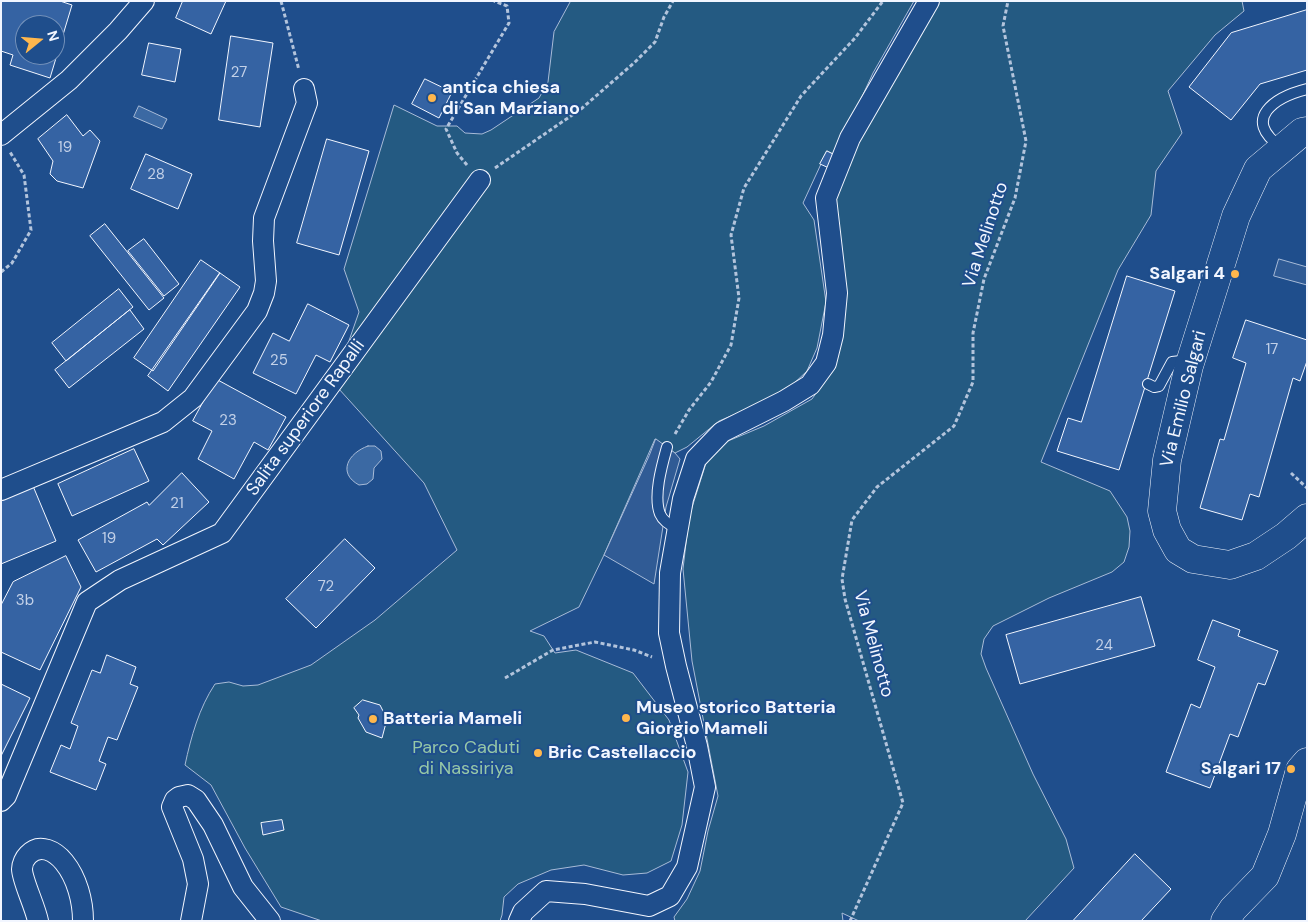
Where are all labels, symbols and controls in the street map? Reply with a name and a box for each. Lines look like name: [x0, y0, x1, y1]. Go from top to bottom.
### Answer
north arrow: [15, 15, 65, 65]
text: N: [43, 28, 63, 43]
house number: 27: [231, 64, 247, 82]
place label: antica chiesa di San Marziano: [442, 77, 580, 120]
marker: antica chiesa di San Marziano: [426, 92, 438, 104]
house number: 19: [58, 139, 72, 157]
house number: 28: [147, 166, 165, 184]
street label: Via Melinotto: [959, 179, 1013, 291]
place label: Salgari 4: [1149, 263, 1225, 285]
marker: Salgari 4: [1229, 268, 1241, 280]
street label: Via Emilio Salgari: [1157, 328, 1211, 470]
street label: Salita superiore Rapalli: [242, 336, 370, 500]
house number: 17: [1266, 341, 1278, 359]
house number: 25: [270, 352, 288, 370]
house number: 23: [219, 412, 237, 430]
house number: 21: [170, 495, 184, 513]
house number: 19: [102, 530, 116, 548]
house number: 72: [318, 578, 334, 596]
street label: Via Melinotto: [848, 588, 898, 700]
house number: 3b: [16, 592, 34, 610]
house number: 24: [1095, 637, 1113, 655]
place label: Museo storico Batteria Giorgio Mameli: [636, 697, 836, 740]
place label: Batteria Mameli: [383, 708, 522, 730]
marker: Museo storico Batteria Giorgio Mameli: [620, 712, 632, 724]
marker: Batteria Mameli: [367, 713, 379, 725]
park label: Parco Caduti di Nassiriya: [412, 737, 520, 780]
place label: Bric Castellaccio: [548, 742, 696, 764]
marker: Bric Castellaccio: [532, 747, 544, 759]
place label: Salgari 17: [1201, 758, 1281, 780]
marker: Salgari 17: [1285, 763, 1297, 775]

